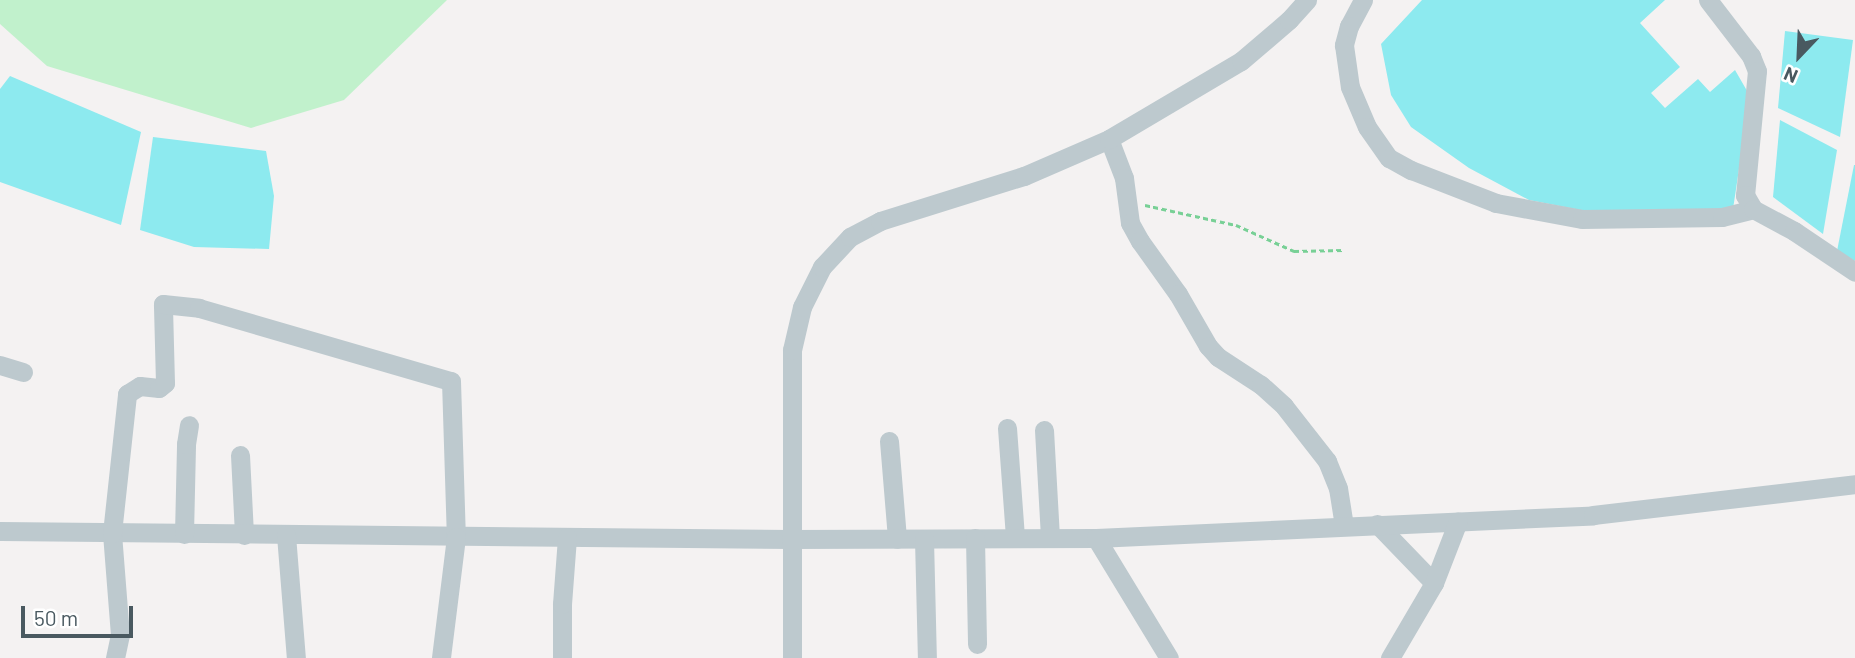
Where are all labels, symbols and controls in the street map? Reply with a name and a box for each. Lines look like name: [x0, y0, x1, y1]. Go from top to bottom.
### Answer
north arrow: [1764, 21, 1834, 91]
text: N: [1780, 63, 1801, 89]
scale bar: [24, 592, 136, 636]
text: 50 m: [34, 605, 78, 630]

